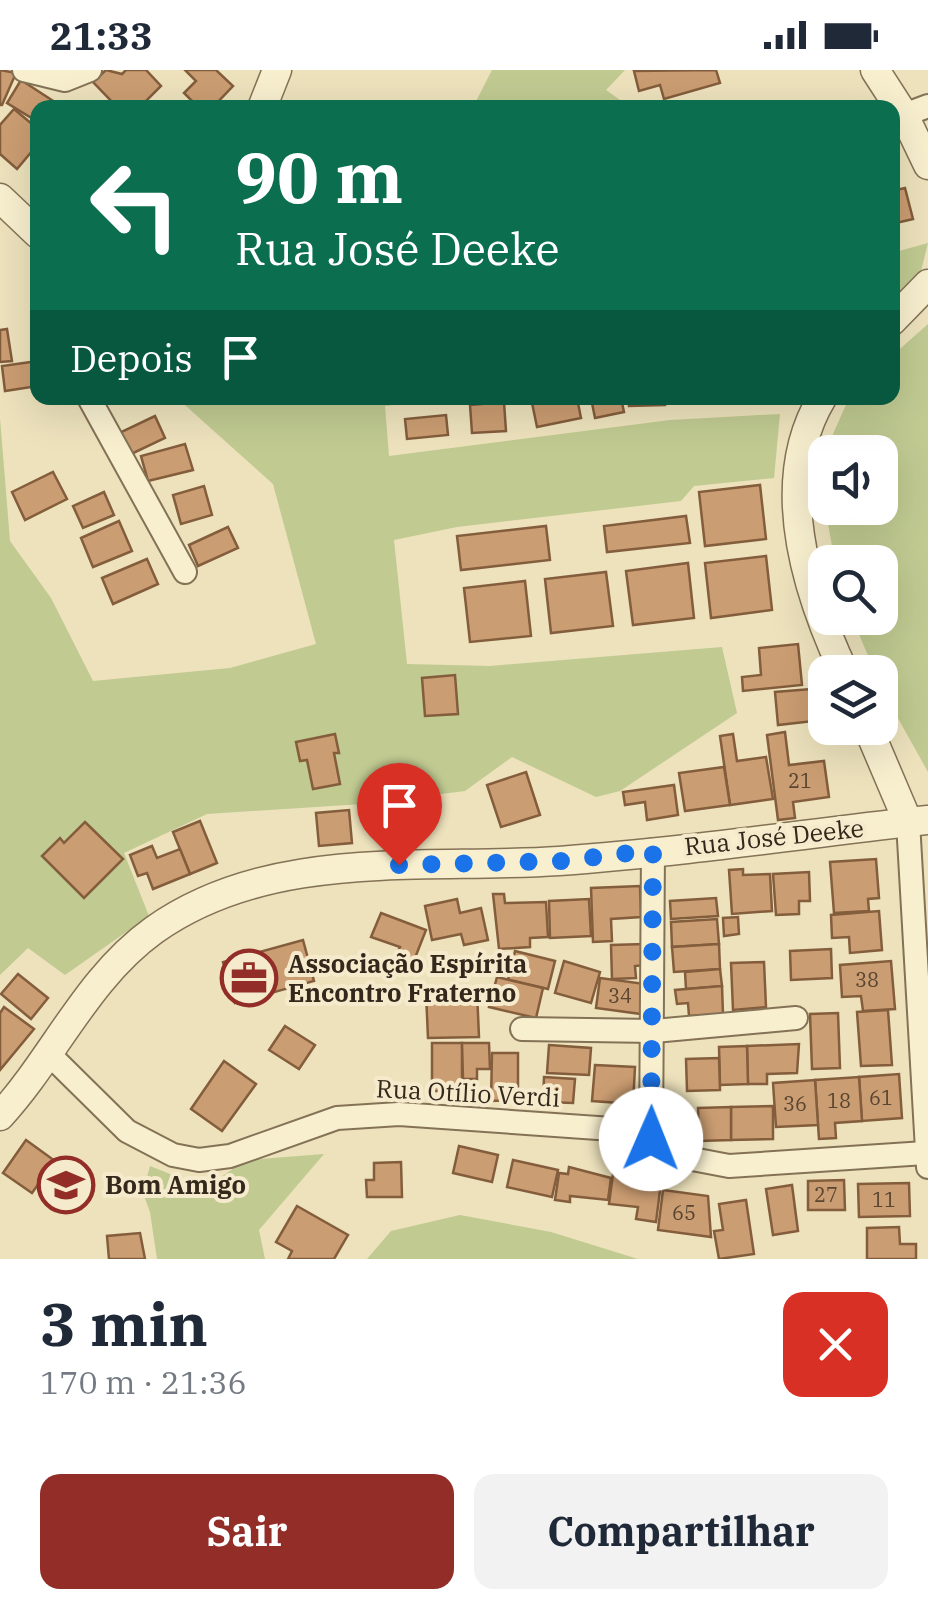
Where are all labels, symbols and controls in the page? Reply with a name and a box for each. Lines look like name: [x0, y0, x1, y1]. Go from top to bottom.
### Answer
text: 21:33: [50, 11, 153, 60]
text: 90 m: [235, 131, 403, 222]
icon: left: [70, 140, 200, 270]
text: Rua José Deeke: [235, 219, 560, 277]
icon: arrive: [213, 330, 268, 385]
text: Depois: [70, 333, 193, 382]
map controls: [808, 435, 898, 745]
button: sound: [808, 435, 898, 525]
button: search: [808, 545, 898, 635]
button: layers: [808, 655, 898, 745]
pin: [357, 763, 442, 866]
house number: 21: [788, 767, 812, 794]
icon: arrive: [372, 778, 427, 833]
street label: Rua José Deeke: [683, 811, 865, 862]
place label: Associação Espírita Encontro Fraterno: [288, 947, 527, 1009]
office icon: Associação Espírita Encontro Fraterno: [219, 948, 279, 1008]
house number: 38: [855, 966, 879, 993]
house number: 34: [608, 982, 632, 1009]
street label: Rua Otílio Verdi: [375, 1071, 561, 1114]
house number: 61: [869, 1084, 893, 1111]
position arrow: [599, 1087, 703, 1191]
house number: 18: [827, 1087, 851, 1114]
house number: 36: [783, 1090, 807, 1117]
school or university icon: Bom Amigo: [36, 1155, 96, 1215]
place label: Bom Amigo: [105, 1168, 246, 1201]
house number: 27: [814, 1181, 838, 1208]
house number: 11: [872, 1186, 896, 1213]
house number: 65: [672, 1199, 696, 1226]
text: 3 min: [40, 1284, 208, 1363]
button: close: [783, 1292, 888, 1397]
text: 170 m · 21:36: [40, 1361, 247, 1403]
button: Sair: [40, 1474, 454, 1589]
button: Compartilhar: [474, 1474, 888, 1589]

